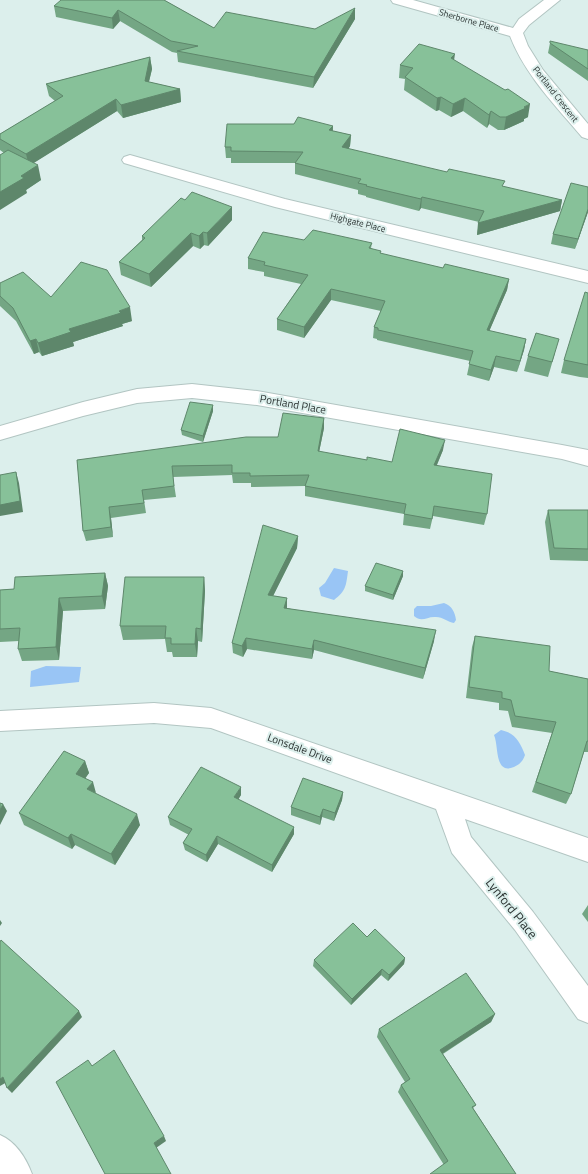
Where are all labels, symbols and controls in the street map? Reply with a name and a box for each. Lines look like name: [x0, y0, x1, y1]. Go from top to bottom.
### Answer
street label: Sherborne Place: [438, 5, 501, 35]
street label: Portland Crescent: [530, 63, 582, 125]
street label: Highgate Place: [329, 209, 388, 235]
street label: Portland Place: [259, 390, 328, 418]
street label: Lonsdale Drive: [265, 729, 335, 767]
street label: Lynford Place: [481, 873, 543, 943]

